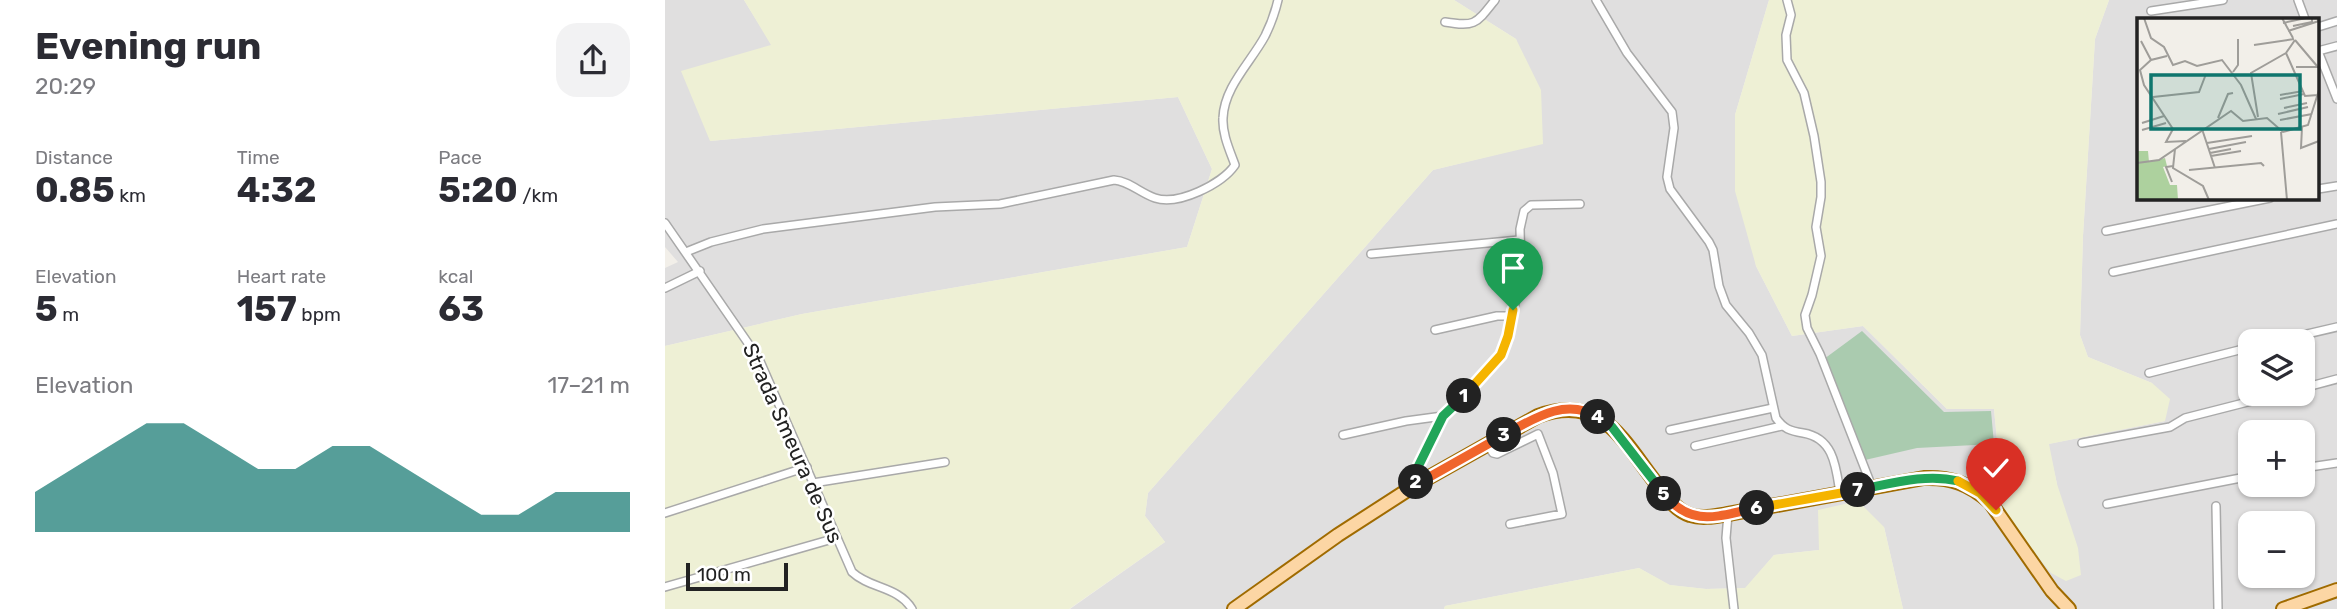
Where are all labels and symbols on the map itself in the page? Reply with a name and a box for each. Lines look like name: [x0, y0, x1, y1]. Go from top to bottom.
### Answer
inset map: [2137, 18, 2319, 200]
pin: [1483, 238, 1543, 310]
street label: Strada Smeura de Sus: [738, 339, 848, 547]
pin: 1: [1447, 378, 1481, 414]
pin: 4: [1581, 400, 1615, 434]
pin: 3: [1487, 418, 1521, 452]
pin: [1966, 438, 2026, 510]
pin: 2: [1399, 464, 1433, 500]
pin: 7: [1841, 472, 1875, 508]
pin: 5: [1647, 476, 1681, 512]
pin: 6: [1739, 490, 1775, 526]
scale bar: [686, 560, 787, 592]

